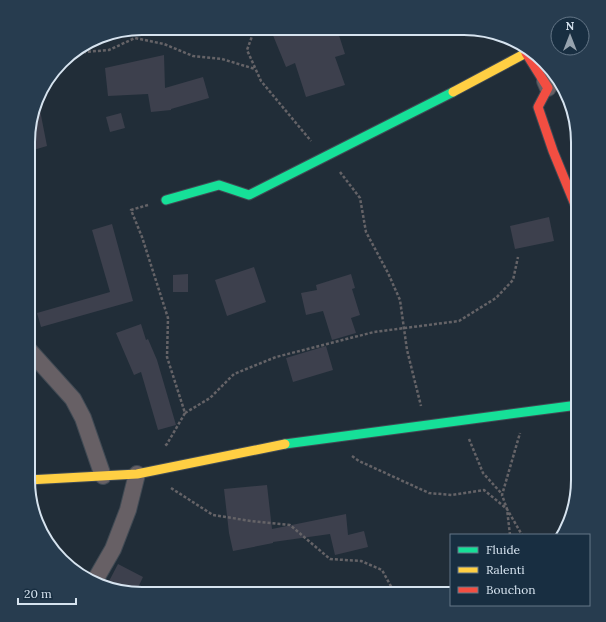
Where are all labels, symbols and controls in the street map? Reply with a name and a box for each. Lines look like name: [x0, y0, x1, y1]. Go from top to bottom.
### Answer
north arrow: [550, 16, 590, 56]
text: N: [566, 19, 575, 33]
legend: [450, 534, 590, 606]
text: Fluide: [486, 542, 521, 557]
text: Ralenti: [486, 562, 525, 577]
scale bar: [18, 580, 76, 606]
text: Bouchon: [486, 582, 536, 597]
text: 20 m: [24, 586, 52, 601]

